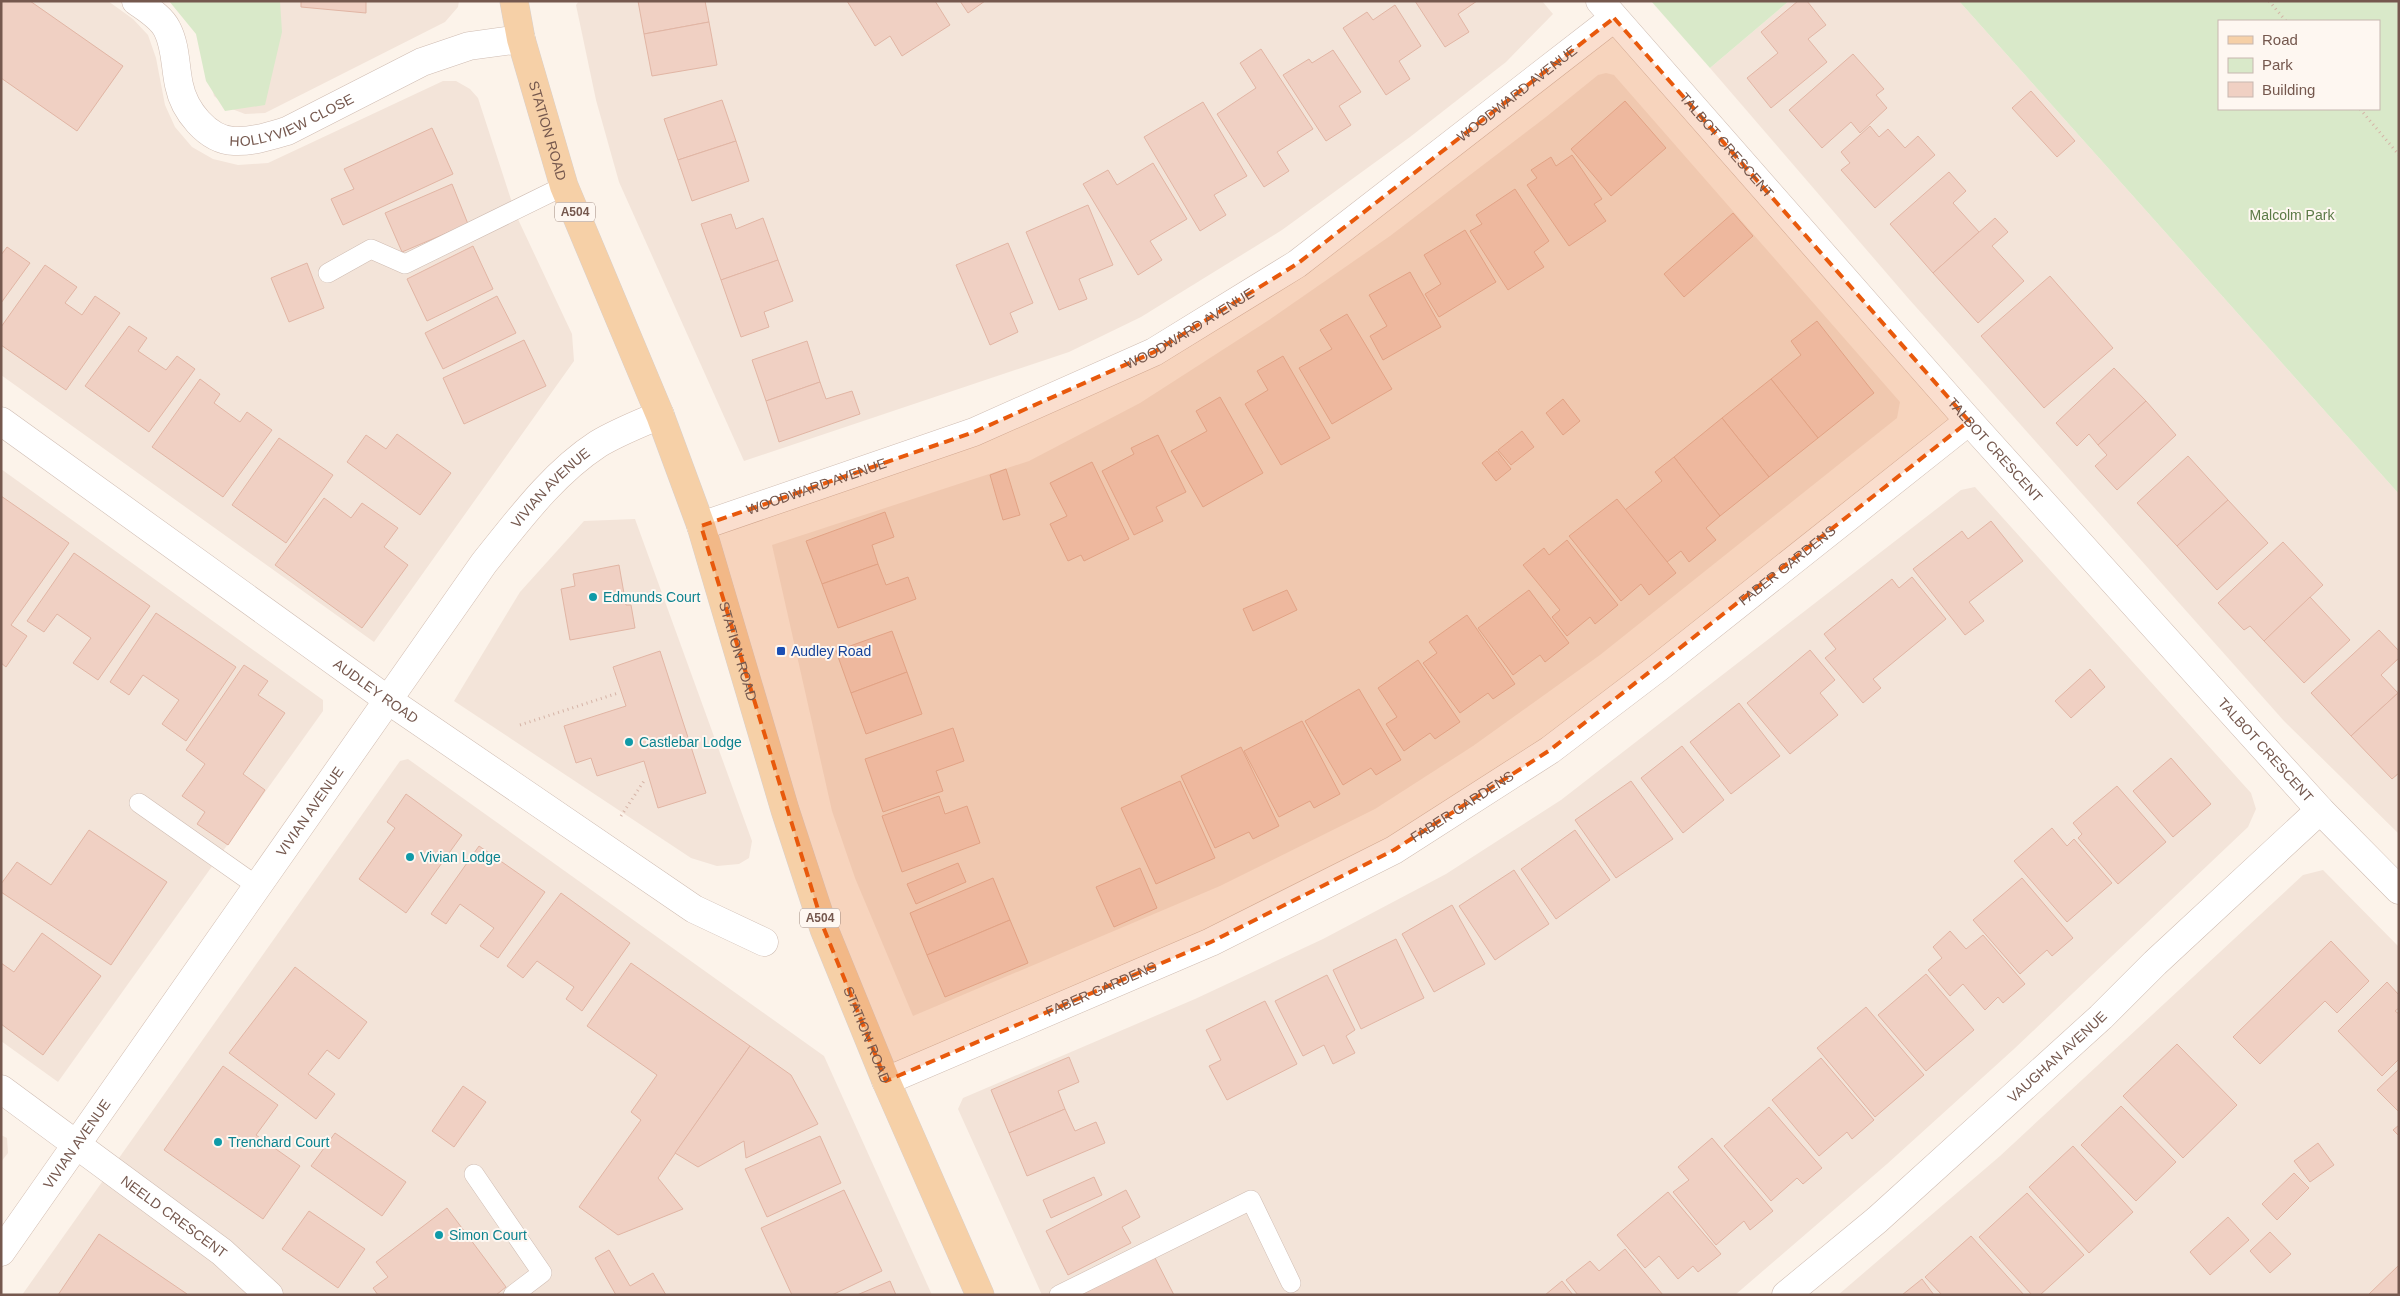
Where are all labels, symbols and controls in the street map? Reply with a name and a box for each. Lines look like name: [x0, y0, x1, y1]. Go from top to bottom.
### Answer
legend: [2218, 20, 2380, 110]
text: Road: [2262, 31, 2298, 48]
street label: WOODWARD AVENUE: [1454, 42, 1580, 145]
text: Park: [2262, 56, 2293, 73]
street label: STATION ROAD: [526, 79, 570, 182]
text: Building: [2262, 81, 2315, 98]
street label: HOLLYVIEW CLOSE: [229, 90, 356, 149]
street label: TALBOT CRESCENT: [1676, 90, 1777, 201]
road number: A504: [555, 202, 595, 222]
park label: Malcolm Park: [2250, 207, 2335, 223]
street label: WOODWARD AVENUE: [1122, 284, 1257, 372]
street label: TALBOT CRESCENT: [1944, 395, 2046, 505]
street label: VIVIAN AVENUE: [508, 444, 593, 531]
street label: WOODWARD AVENUE: [744, 455, 889, 518]
street label: FABER GARDENS: [1735, 522, 1839, 609]
place label: Edmunds Court: [603, 589, 700, 605]
marker: Edmunds Court: [587, 591, 599, 603]
street label: STATION ROAD: [716, 600, 760, 703]
place label: Audley Road: [791, 643, 871, 659]
marker: Audley Road: [775, 645, 787, 657]
street label: AUDLEY ROAD: [330, 655, 421, 726]
street label: TALBOT CRESCENT: [2215, 695, 2317, 805]
place label: Castlebar Lodge: [639, 734, 742, 750]
marker: Castlebar Lodge: [623, 736, 635, 748]
street label: VIVIAN AVENUE: [273, 764, 347, 859]
street label: FABER GARDENS: [1407, 768, 1516, 845]
place label: Vivian Lodge: [420, 849, 501, 865]
marker: Vivian Lodge: [404, 851, 416, 863]
road number: A504: [800, 908, 840, 928]
street label: FABER GARDENS: [1043, 958, 1159, 1020]
street label: STATION ROAD: [840, 984, 894, 1085]
street label: VAUGHAN AVENUE: [2004, 1008, 2110, 1106]
street label: VIVIAN AVENUE: [40, 1096, 114, 1192]
place label: Trenchard Court: [228, 1134, 330, 1150]
marker: Trenchard Court: [212, 1136, 224, 1148]
street label: NEELD CRESCENT: [118, 1172, 231, 1261]
place label: Simon Court: [449, 1227, 527, 1243]
marker: Simon Court: [433, 1229, 445, 1241]

